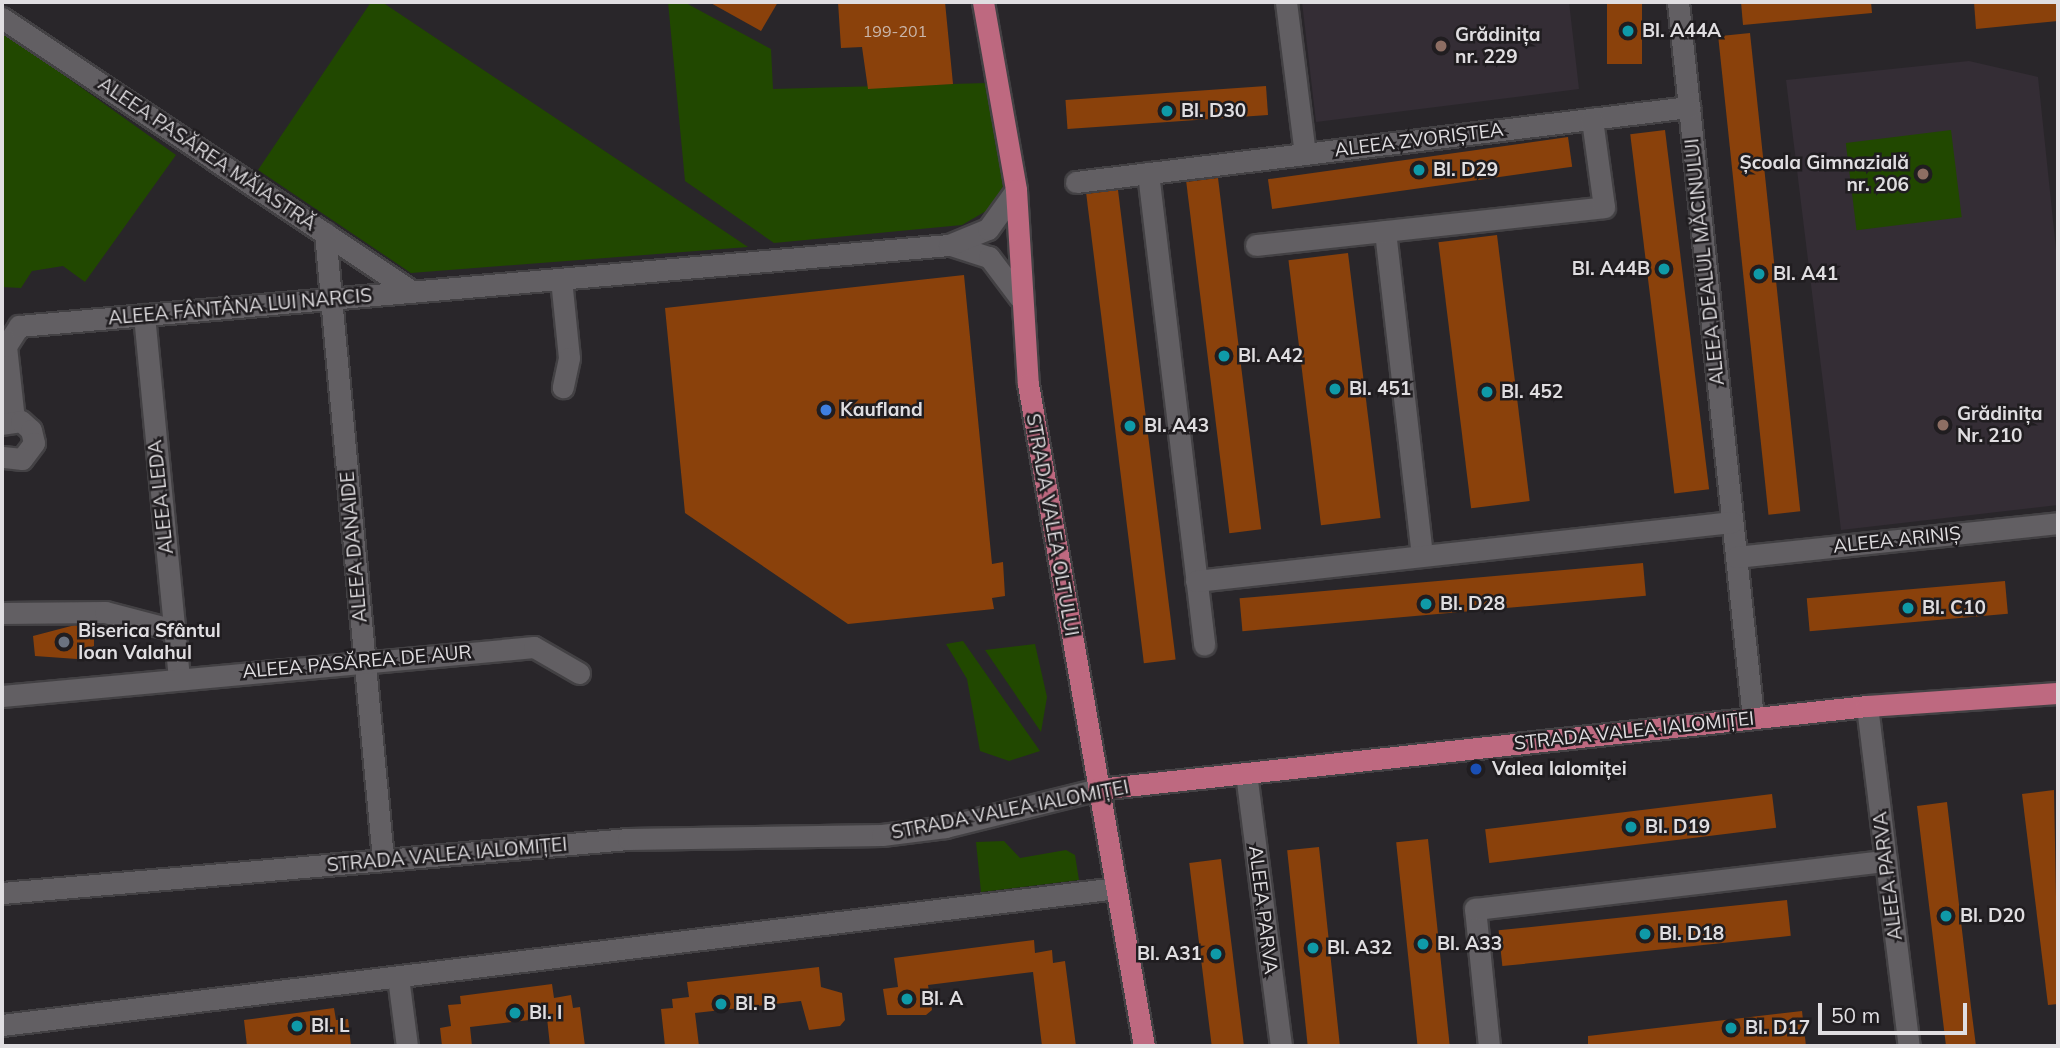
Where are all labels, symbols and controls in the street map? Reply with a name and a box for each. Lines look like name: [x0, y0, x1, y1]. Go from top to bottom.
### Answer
place label: Bl. A44A: [1642, 20, 1721, 42]
house number: 199-201: [863, 21, 927, 41]
marker: Bl. A44A: [1620, 23, 1636, 39]
place label: Grădinița nr. 229: [1455, 24, 1540, 68]
marker: Grădinița nr. 229: [1433, 38, 1449, 54]
street label: ALEEA PASĂREA MĂIASTRĂ: [94, 72, 320, 236]
place label: Bl. D30: [1181, 100, 1246, 122]
marker: Bl. D30: [1159, 103, 1175, 119]
street label: ALEEA ZVORIȘTEA: [1333, 118, 1505, 162]
street label: ALEEA DEALUL MĂCINULUI: [1681, 137, 1729, 387]
place label: Școala Gimnazială nr. 206: [1740, 152, 1909, 196]
place label: Bl. D29: [1433, 159, 1498, 181]
marker: Bl. D29: [1411, 162, 1427, 178]
marker: Școala Gimnazială nr. 206: [1915, 166, 1931, 182]
place label: Bl. A44B: [1572, 258, 1650, 280]
marker: Bl. A44B: [1656, 261, 1672, 277]
place label: Bl. A41: [1773, 263, 1838, 285]
marker: Bl. A41: [1751, 266, 1767, 282]
street label: ALEEA FÂNTÂNA LUI NARCIS: [107, 284, 373, 330]
place label: Bl. A42: [1238, 345, 1303, 367]
marker: Bl. A42: [1216, 348, 1232, 364]
place label: Bl. 451: [1349, 378, 1411, 400]
marker: Bl. 451: [1327, 381, 1343, 397]
place label: Bl. 452: [1501, 381, 1563, 403]
marker: Bl. 452: [1479, 384, 1495, 400]
place label: Kaufland: [840, 399, 923, 421]
marker: Kaufland: [818, 402, 834, 418]
place label: Grădinița Nr. 210: [1957, 403, 2042, 447]
street label: STRADA VALEA OLTULUI: [1021, 412, 1083, 638]
place label: Bl. A43: [1144, 415, 1209, 437]
marker: Grădinița Nr. 210: [1935, 417, 1951, 433]
marker: Bl. A43: [1122, 418, 1138, 434]
street label: ALEEA LEDA: [144, 439, 178, 555]
street label: ALEEA DANAIDE: [336, 470, 372, 624]
street label: ALEEA ARINIȘ: [1832, 522, 1962, 558]
place label: Bl. D28: [1440, 593, 1505, 615]
marker: Bl. D28: [1418, 596, 1434, 612]
place label: Bl. C10: [1922, 597, 1986, 619]
marker: Bl. C10: [1900, 600, 1916, 616]
place label: Biserica Sfântul Ioan Valahul: [78, 620, 221, 664]
marker: Biserica Sfântul Ioan Valahul: [56, 634, 72, 650]
street label: ALEEA PASĂREA DE AUR: [241, 641, 473, 683]
street label: STRADA VALEA IALOMIȚEI: [1513, 707, 1755, 755]
place label: Valea Ialomiței: [1492, 758, 1627, 780]
marker: Valea Ialomiței: [1466, 759, 1486, 779]
street label: STRADA VALEA IALOMIȚEI: [889, 776, 1131, 844]
street label: ALEEA PARVA: [1869, 810, 1907, 942]
place label: Bl. D19: [1645, 816, 1710, 838]
marker: Bl. D19: [1623, 819, 1639, 835]
street label: STRADA VALEA IALOMIȚEI: [326, 833, 568, 877]
street label: ALEEA PARVA: [1244, 844, 1282, 976]
place label: Bl. D20: [1960, 905, 2025, 927]
marker: Bl. D20: [1938, 908, 1954, 924]
place label: Bl. D18: [1659, 923, 1724, 945]
marker: Bl. D18: [1637, 926, 1653, 942]
place label: Bl. A33: [1437, 933, 1502, 955]
marker: Bl. A33: [1415, 936, 1431, 952]
place label: Bl. A32: [1327, 937, 1392, 959]
marker: Bl. A32: [1305, 940, 1321, 956]
place label: Bl. A31: [1137, 943, 1202, 965]
marker: Bl. A31: [1208, 946, 1224, 962]
place label: Bl. A: [921, 988, 963, 1010]
scale bar: [1822, 988, 1971, 1032]
marker: Bl. A: [899, 991, 915, 1007]
place label: Bl. B: [735, 993, 776, 1015]
marker: Bl. B: [713, 996, 729, 1012]
place label: Bl. I: [529, 1002, 562, 1024]
text: 50 m: [1831, 1002, 1880, 1028]
marker: Bl. I: [507, 1005, 523, 1021]
place label: Bl. L: [311, 1015, 350, 1037]
place label: Bl. D17: [1745, 1017, 1810, 1039]
marker: Bl. L: [289, 1018, 305, 1034]
marker: Bl. D17: [1723, 1020, 1739, 1036]

